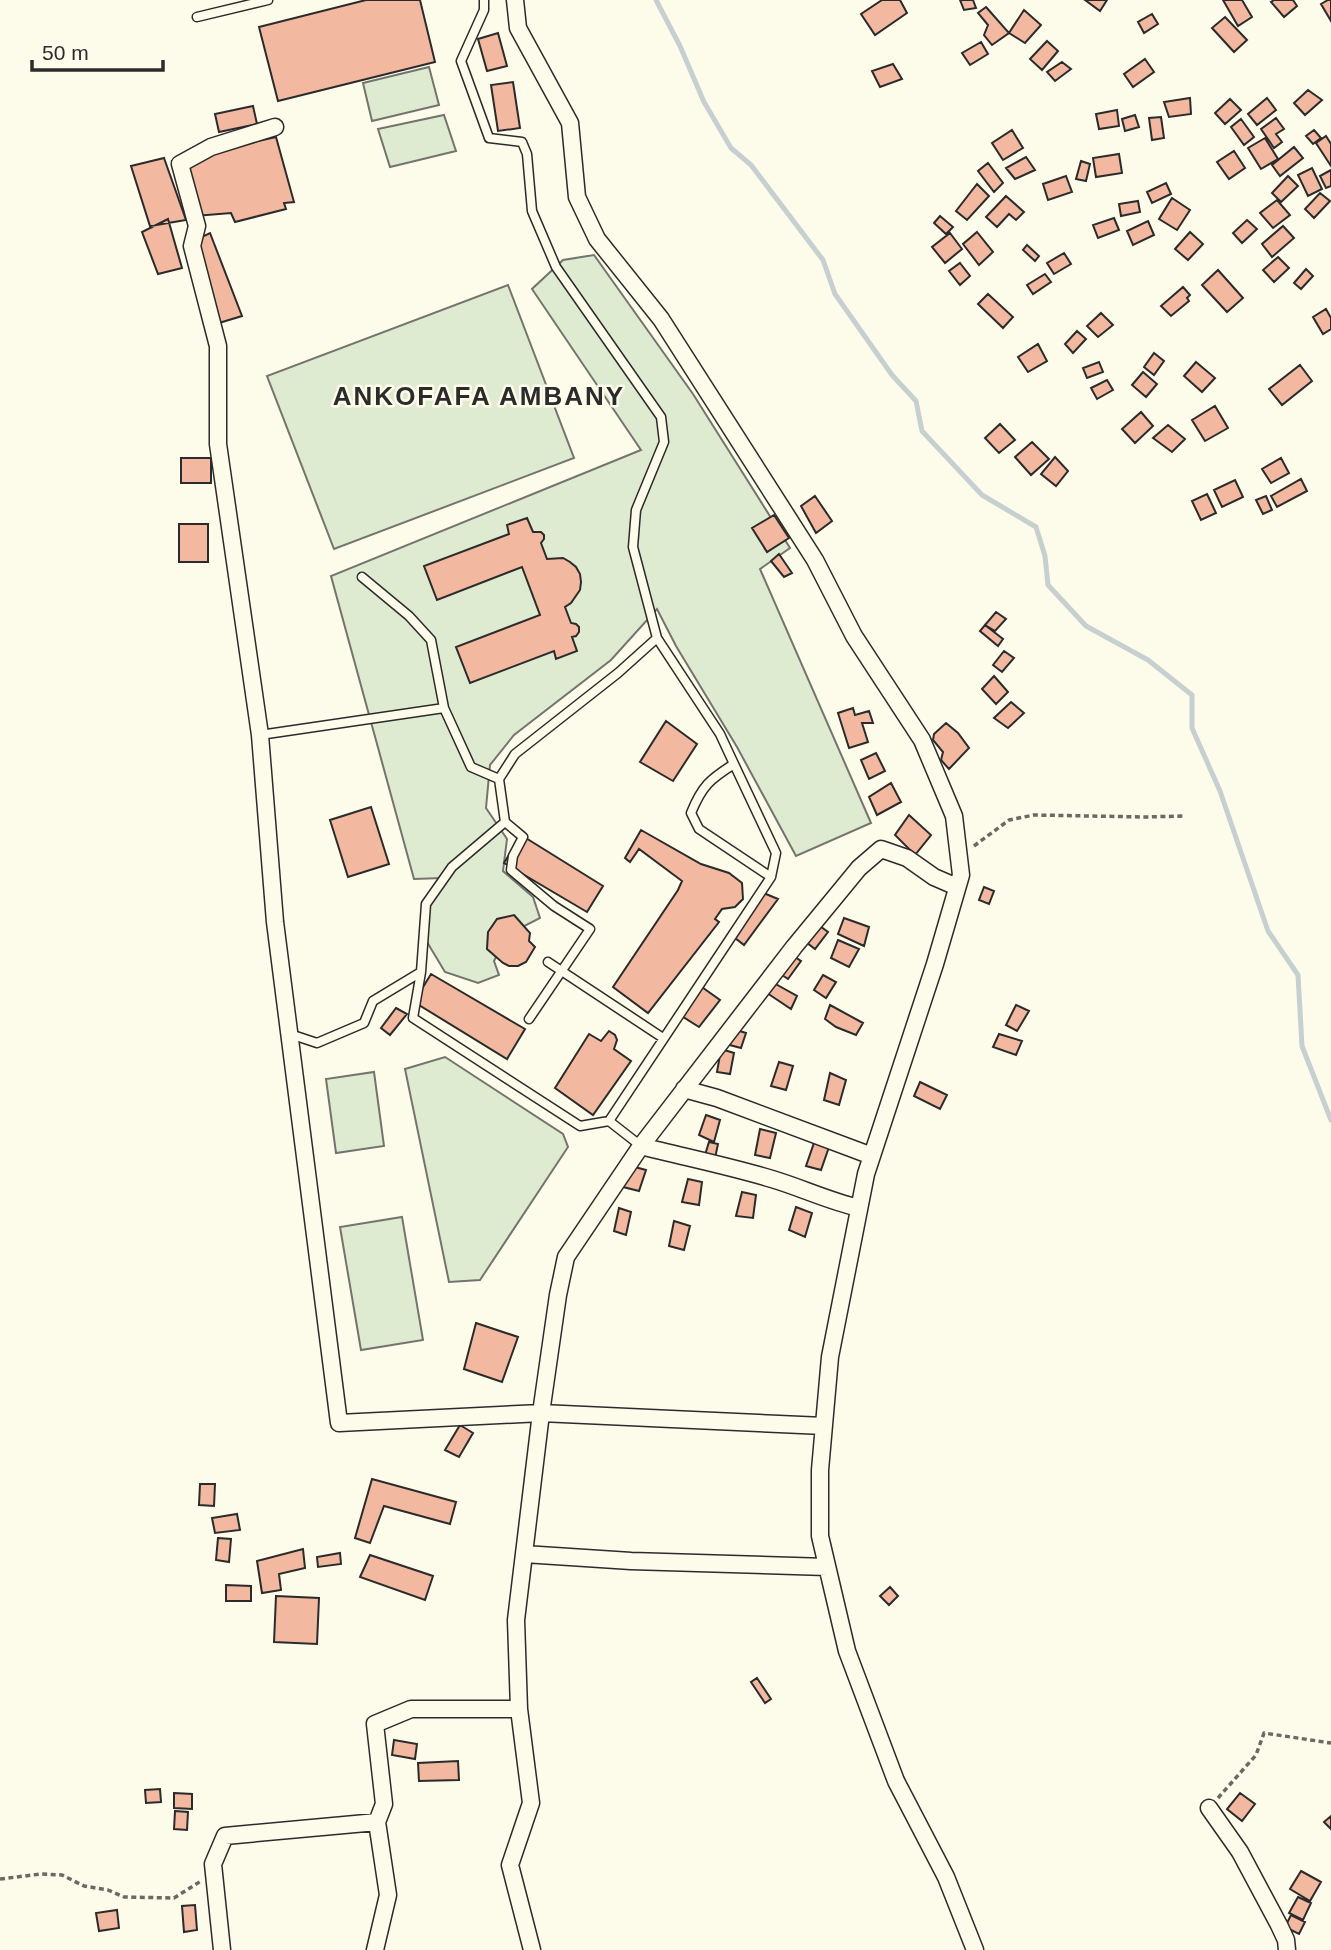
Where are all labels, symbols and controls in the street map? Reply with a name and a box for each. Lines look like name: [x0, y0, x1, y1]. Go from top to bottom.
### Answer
scale bar: [32, 28, 163, 72]
text: 50 m: [42, 41, 89, 64]
district label: ANKOFAFA AMBANY: [333, 381, 625, 411]

